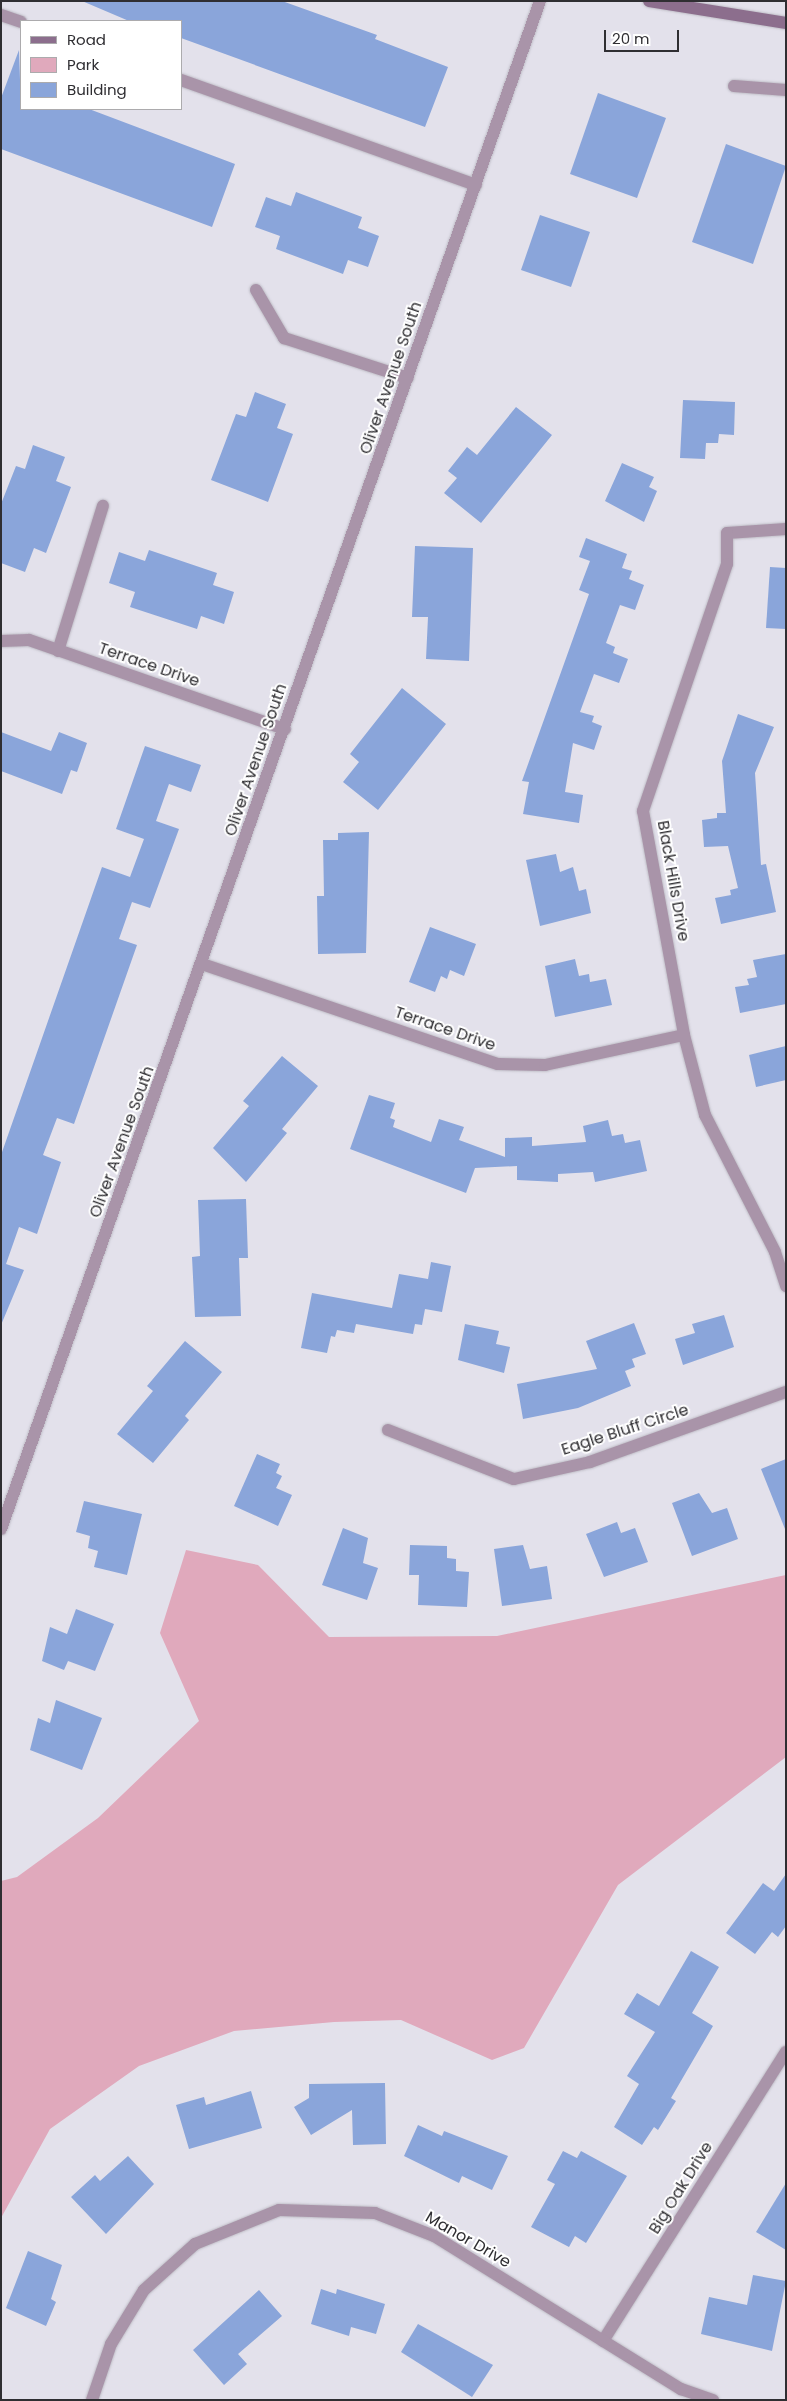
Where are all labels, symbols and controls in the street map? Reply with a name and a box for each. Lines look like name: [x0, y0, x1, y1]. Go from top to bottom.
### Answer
legend: [20, 20, 182, 110]
scale bar: [607, 20, 682, 52]
text: 20 m: [612, 28, 650, 49]
text: Road: [67, 29, 106, 50]
text: Park: [67, 54, 99, 75]
text: Building: [67, 79, 127, 100]
street label: Oliver Avenue South: [356, 299, 426, 457]
street label: Terrace Drive: [96, 639, 202, 691]
street label: Oliver Avenue South: [221, 681, 291, 839]
street label: Black Hills Drive: [653, 819, 693, 943]
street label: Terrace Drive: [392, 1003, 498, 1055]
street label: Oliver Avenue South: [86, 1064, 158, 1220]
street label: Eagle Bluff Circle: [559, 1400, 691, 1460]
street label: Big Oak Drive: [645, 2138, 717, 2238]
street label: Manor Drive: [422, 2208, 514, 2272]

